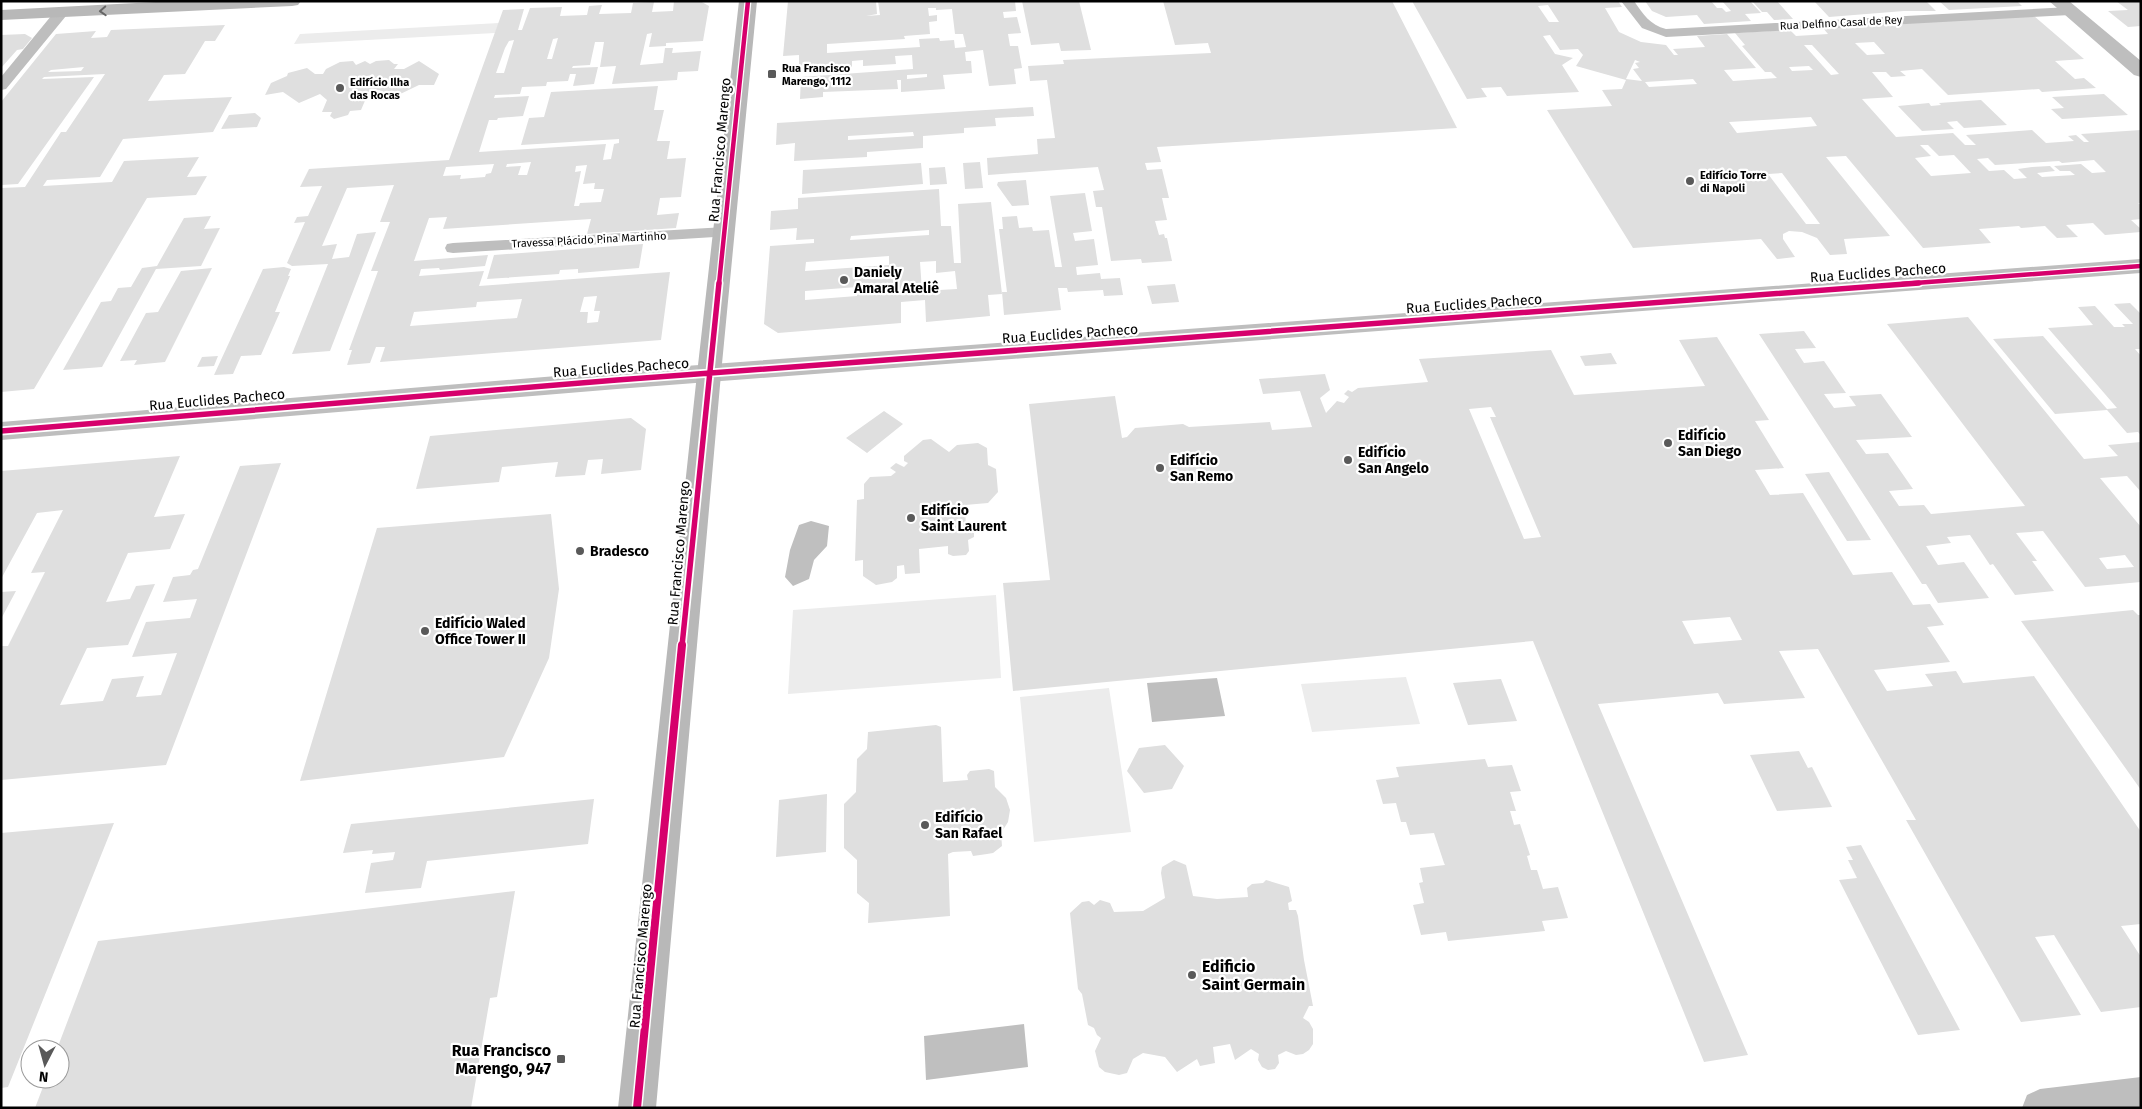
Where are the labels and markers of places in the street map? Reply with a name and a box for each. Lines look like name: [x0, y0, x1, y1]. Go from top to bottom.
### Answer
place label: Rua Francisco Marengo, 1112: [782, 62, 851, 88]
marker: Rua Francisco Marengo, 1112: [766, 68, 778, 80]
place label: Edifício Ilha das Rocas: [350, 76, 409, 102]
marker: Edifício Ilha das Rocas: [334, 82, 346, 94]
place label: Edifício Torre di Napoli: [1700, 169, 1767, 195]
marker: Edifício Torre di Napoli: [1684, 175, 1696, 187]
place label: Daniely Amaral Ateliê: [853, 264, 939, 297]
marker: Daniely Amaral Ateliê: [838, 274, 850, 286]
place label: Edifício San Diego: [1678, 427, 1741, 460]
marker: Edifício San Diego: [1662, 437, 1674, 449]
place label: Edifício San Angelo: [1358, 444, 1429, 477]
place label: Edifício San Remo: [1170, 452, 1233, 485]
marker: Edifício San Angelo: [1342, 454, 1354, 466]
marker: Edifício San Remo: [1154, 462, 1166, 474]
place label: Edifício Saint Laurent: [921, 502, 1007, 535]
marker: Edifício Saint Laurent: [905, 512, 917, 524]
place label: Bradesco: [590, 543, 649, 560]
marker: Bradesco: [574, 545, 586, 557]
place label: Edifício Waled Office Tower II: [435, 615, 526, 648]
marker: Edifício Waled Office Tower II: [419, 625, 431, 637]
place label: Edifício San Rafael: [935, 809, 1003, 842]
marker: Edifício San Rafael: [919, 819, 931, 831]
place label: Edificio Saint Germain: [1202, 957, 1305, 994]
marker: Edificio Saint Germain: [1186, 969, 1198, 981]
place label: Rua Francisco Marengo, 947: [452, 1041, 552, 1078]
marker: Rua Francisco Marengo, 947: [555, 1053, 567, 1065]

